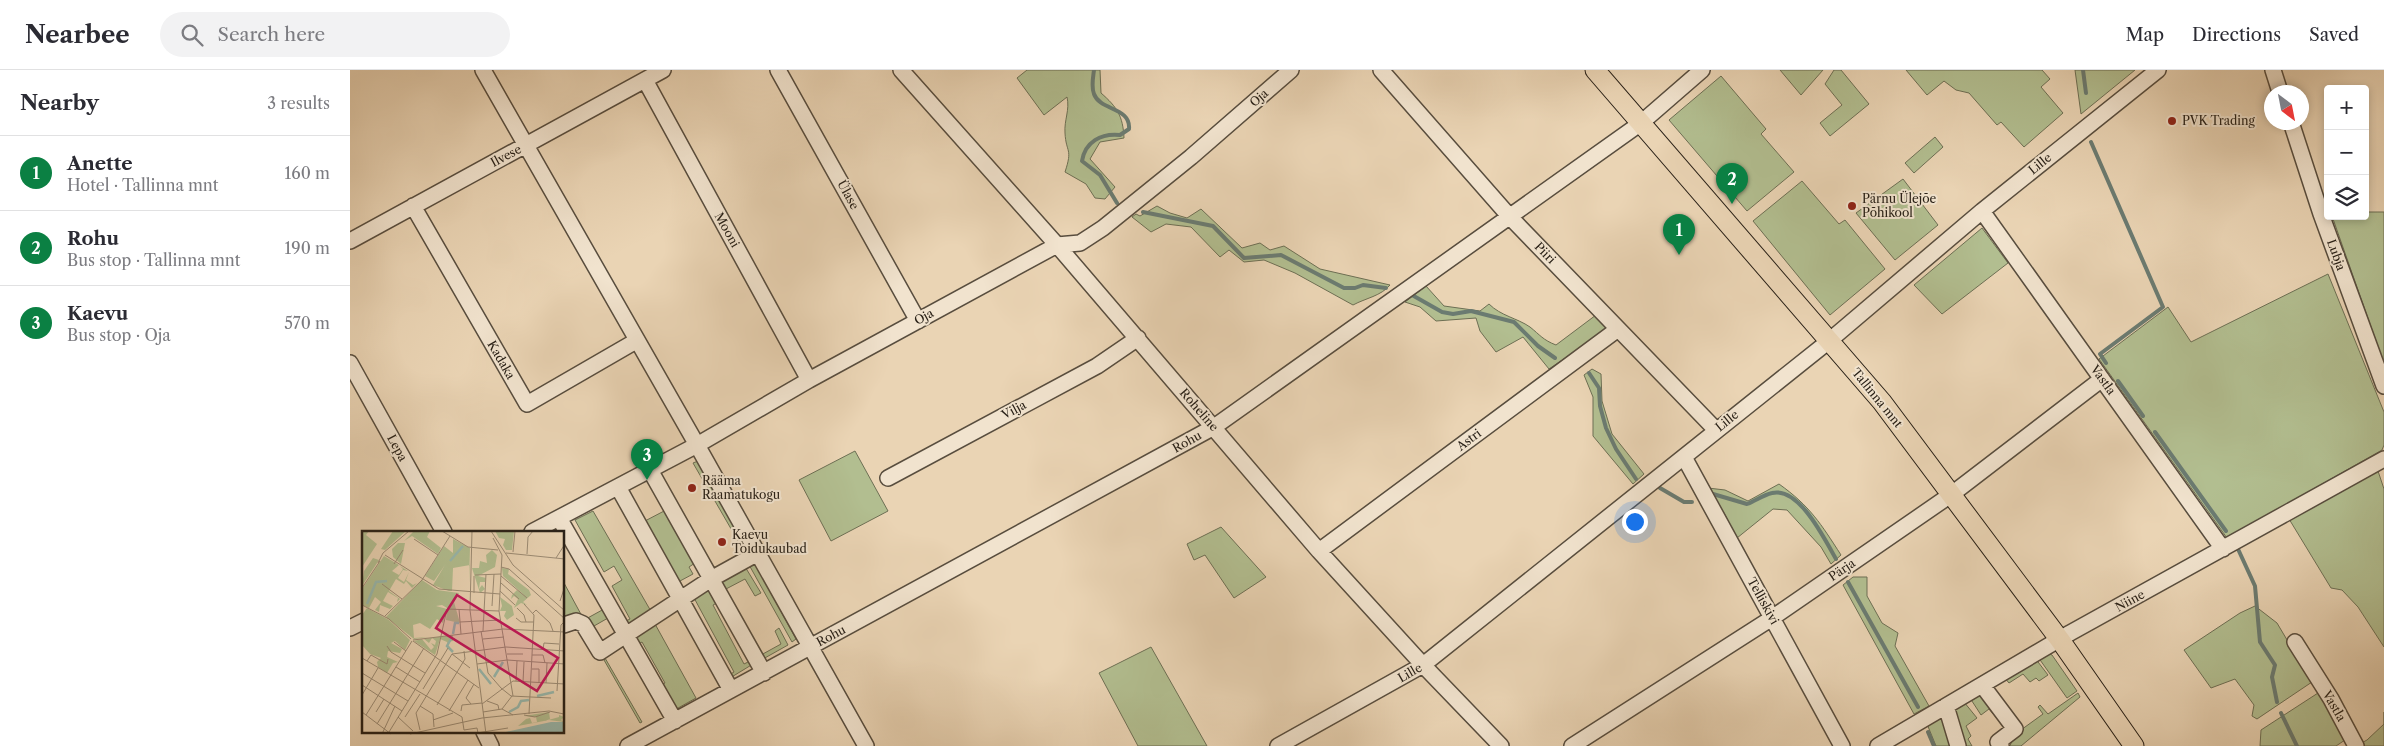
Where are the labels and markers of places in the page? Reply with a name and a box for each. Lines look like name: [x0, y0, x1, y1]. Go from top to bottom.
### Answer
place label: PVK Trading: [2182, 113, 2255, 128]
marker: PVK Trading: [2166, 115, 2178, 127]
pin: 2: [1716, 163, 1748, 204]
place label: Pärnu Ülejõe Põhikool: [1862, 190, 1937, 220]
marker: Pärnu Ülejõe Põhikool: [1846, 200, 1858, 212]
pin: 1: [1663, 214, 1695, 255]
pin: 3: [631, 439, 663, 480]
place label: Rääma Raamatukogu: [702, 473, 781, 502]
marker: Rääma Raamatukogu: [686, 482, 698, 494]
place label: Kaevu Toidukaubad: [732, 527, 808, 556]
marker: Kaevu Toidukaubad: [716, 536, 728, 548]

